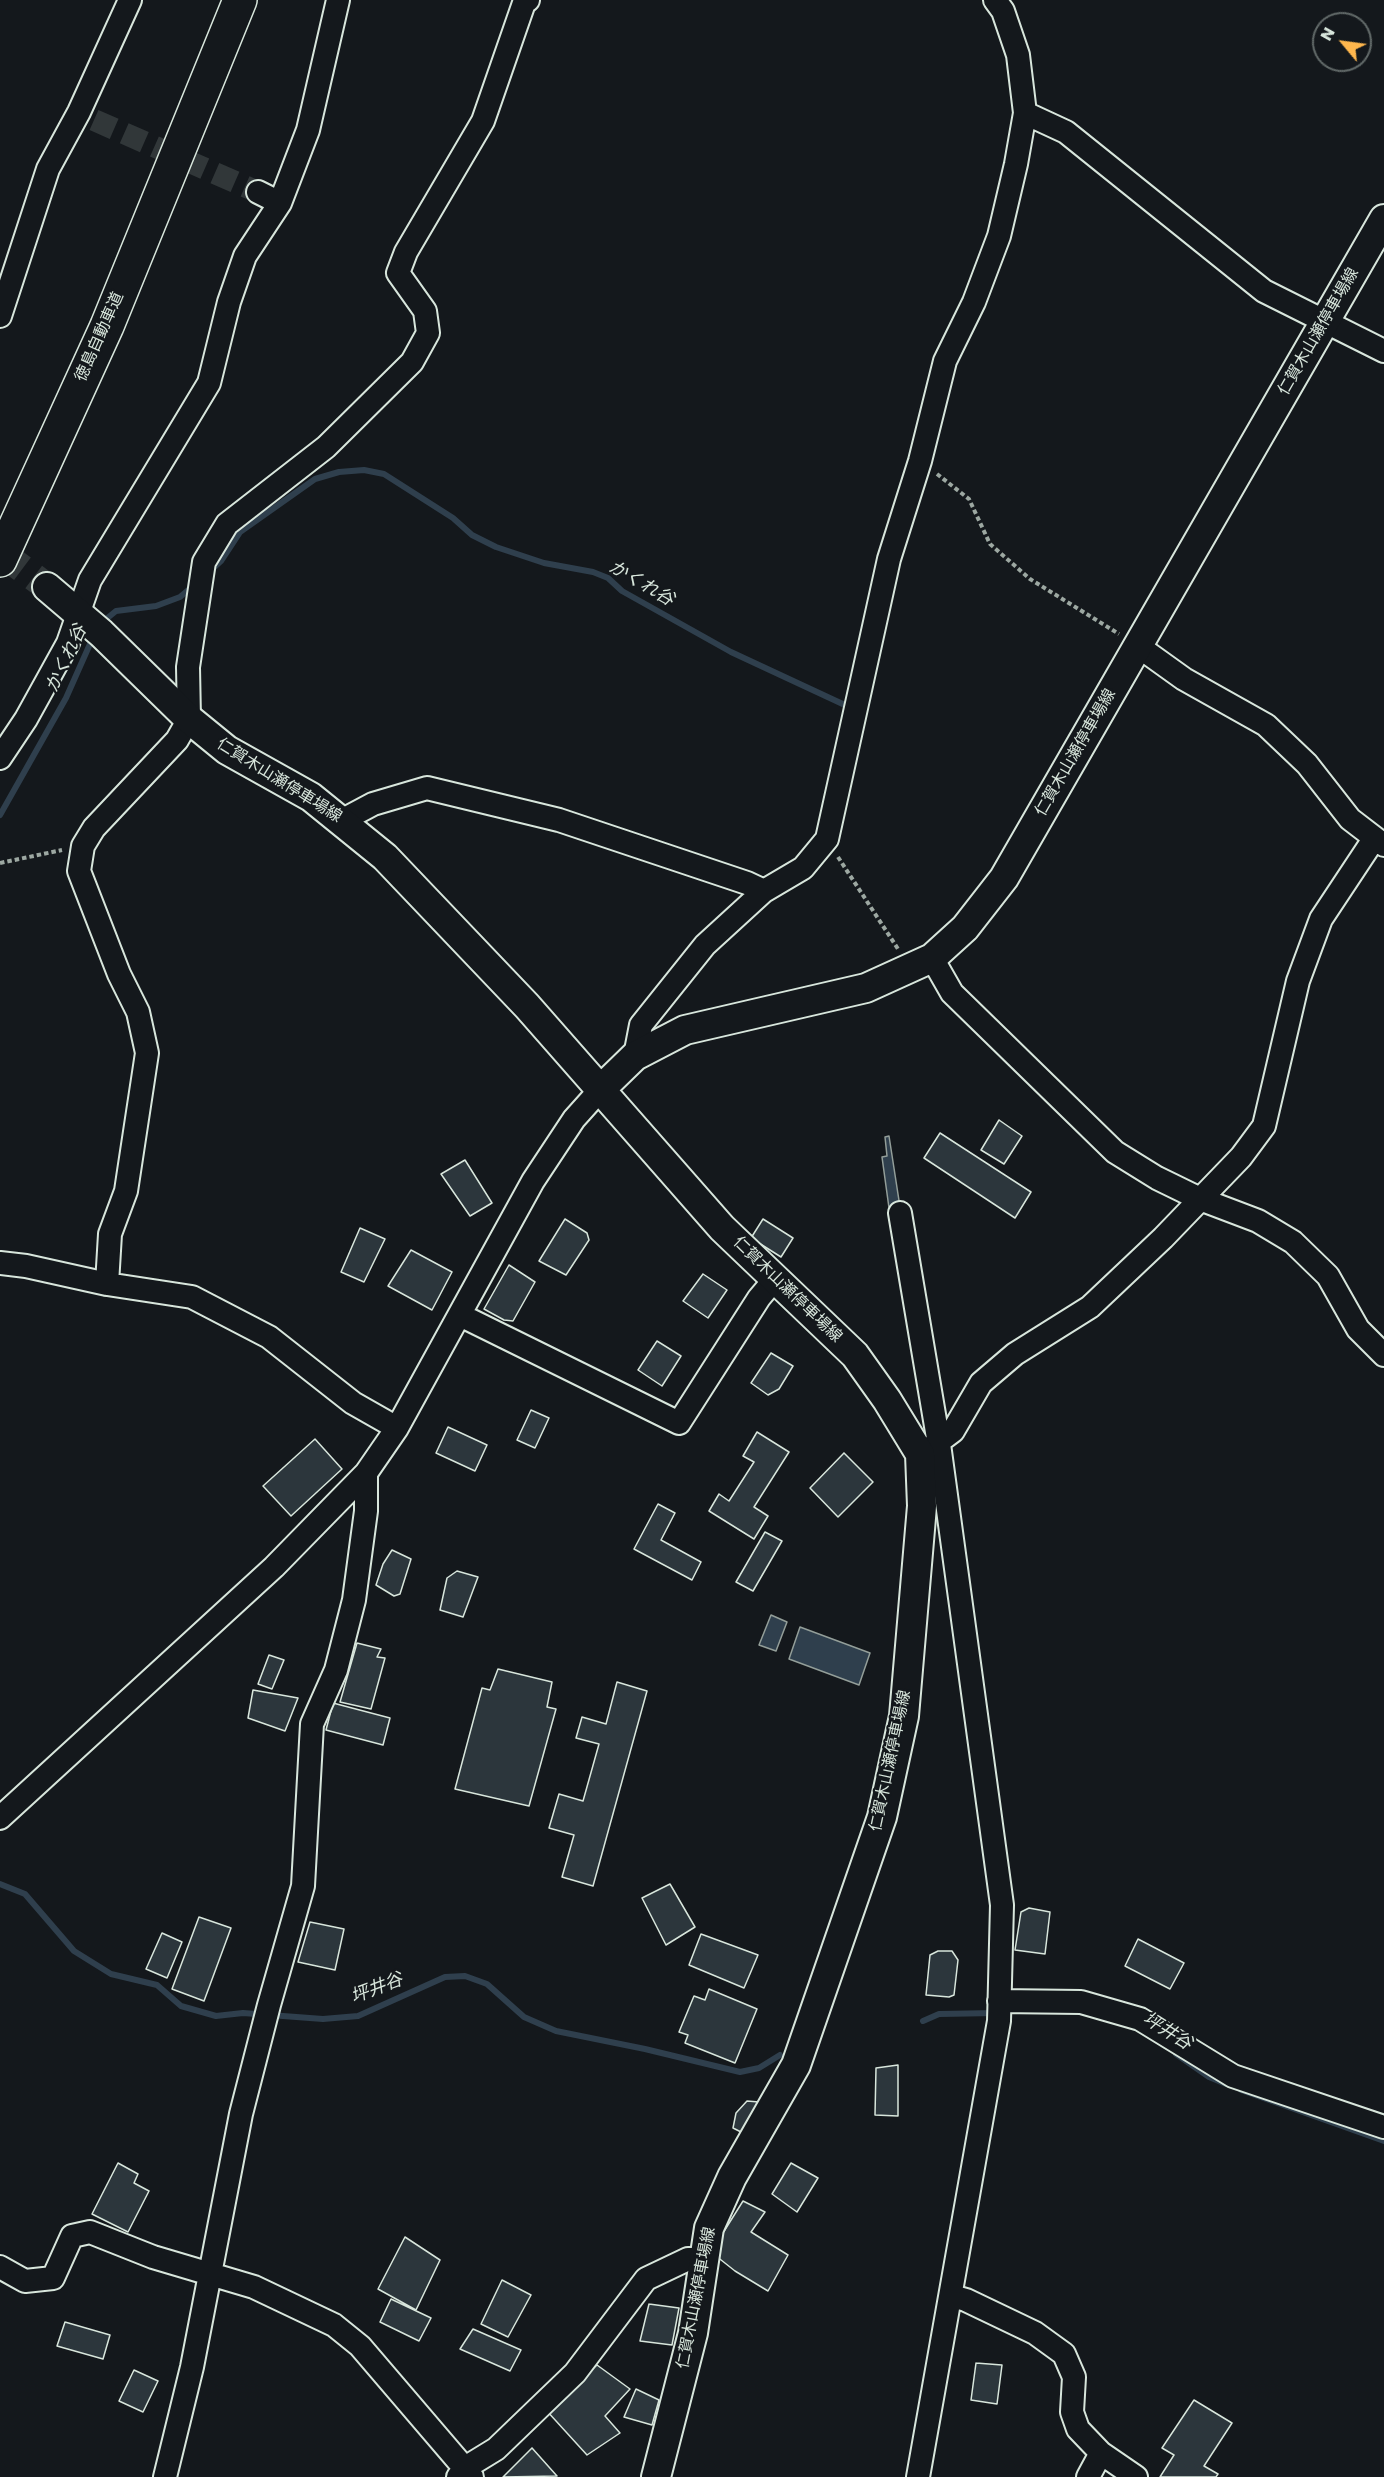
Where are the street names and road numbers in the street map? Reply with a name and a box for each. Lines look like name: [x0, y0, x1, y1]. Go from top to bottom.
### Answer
street label: 仁賀木山瀬停車場線: [1275, 265, 1363, 399]
street label: 徳島自動車道: [72, 289, 128, 385]
street label: 仁賀木山瀬停車場線: [1032, 686, 1120, 820]
street label: 仁賀木山瀬停車場線: [213, 735, 345, 827]
street label: 仁賀木山瀬停車場線: [729, 1233, 845, 1347]
street label: 仁賀木山瀬停車場線: [867, 1689, 915, 1833]
street label: 仁賀木山瀬停車場線: [674, 2225, 720, 2371]

